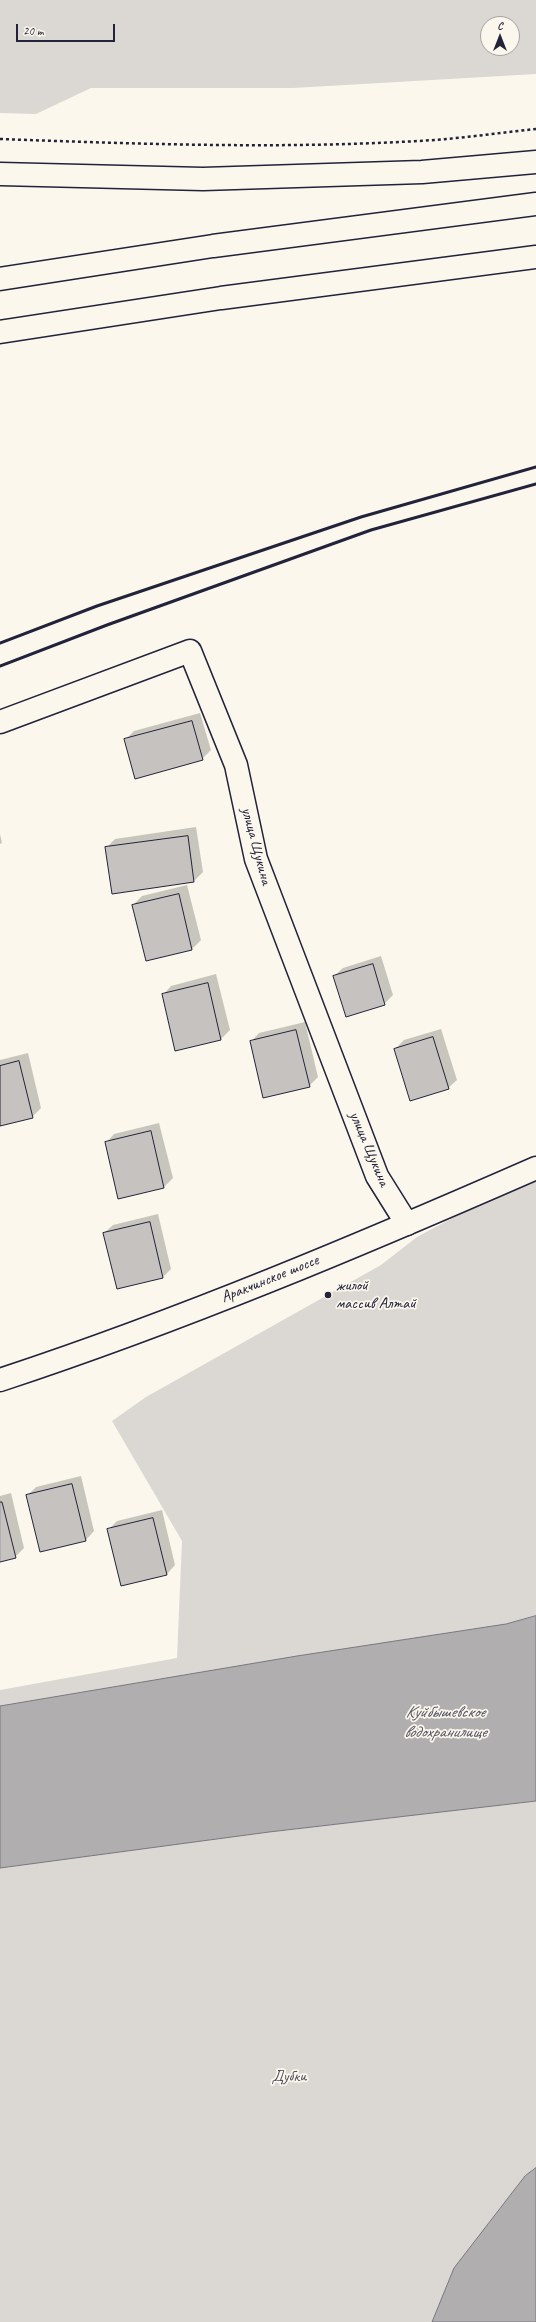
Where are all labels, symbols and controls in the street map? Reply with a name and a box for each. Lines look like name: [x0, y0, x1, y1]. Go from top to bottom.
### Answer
scale bar: [18, 16, 117, 42]
north arrow: [480, 16, 520, 56]
text: С: [497, 18, 503, 32]
text: 20 m: [23, 23, 43, 39]
street label: улица Щукина: [236, 805, 276, 887]
street label: улица Щукина: [345, 1109, 393, 1189]
street label: Аракчинское шоссе: [218, 1251, 322, 1307]
place label: жилой массив Алтай: [336, 1276, 416, 1314]
marker: жилой массив Алтай: [323, 1290, 333, 1300]
water label: Куйбышевское водохранилище: [404, 1703, 486, 1743]
park label: Дубки: [272, 2067, 306, 2087]

